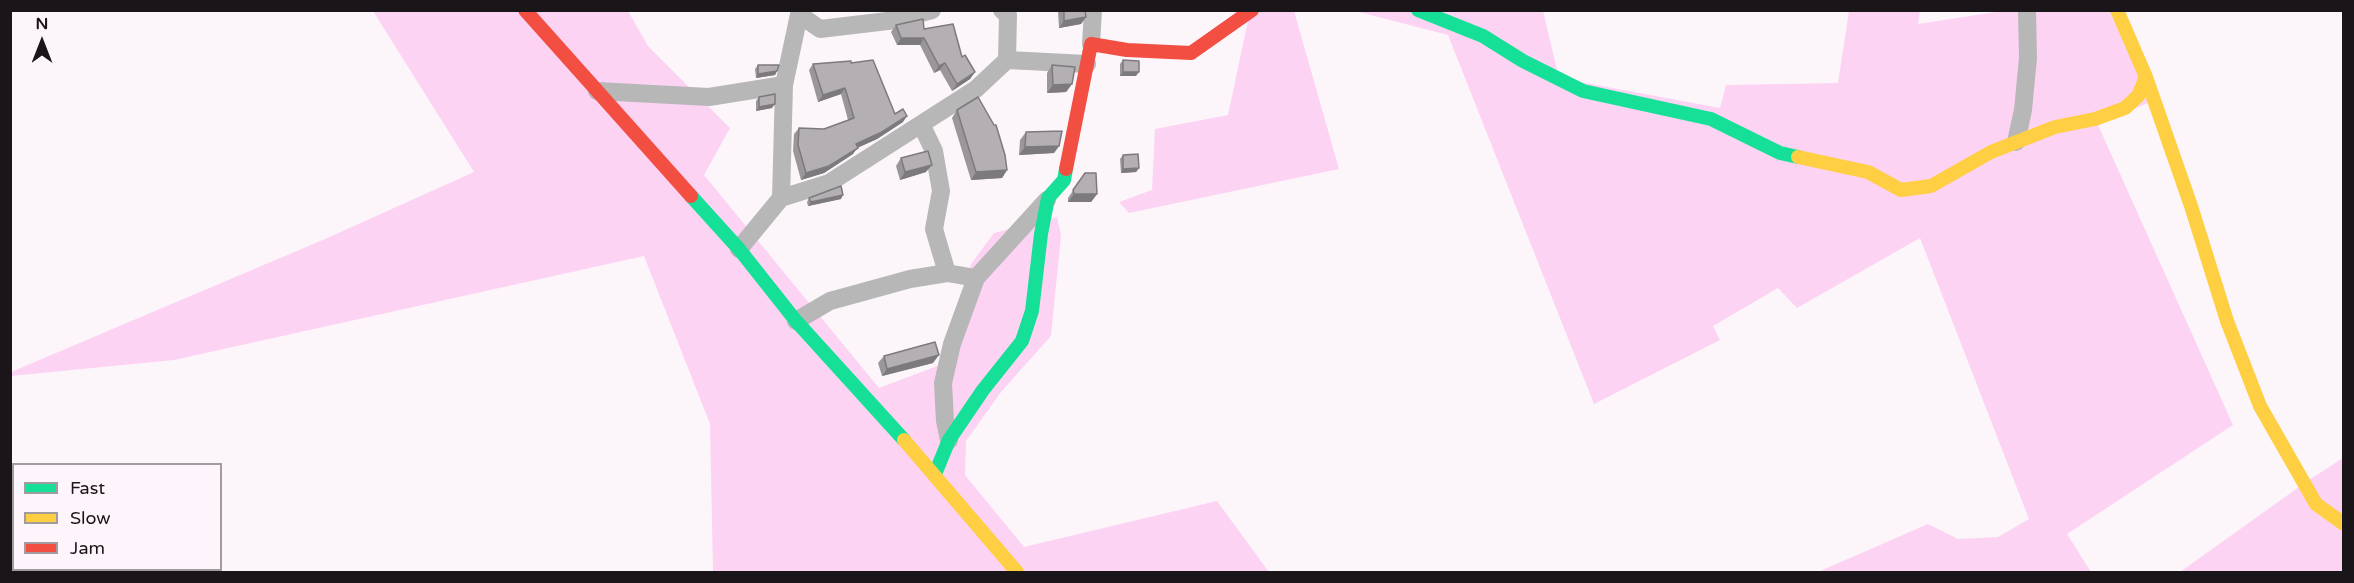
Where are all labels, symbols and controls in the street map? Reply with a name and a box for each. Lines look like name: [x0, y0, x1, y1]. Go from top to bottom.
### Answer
north arrow: [12, 12, 72, 72]
text: N: [36, 14, 48, 34]
legend: [12, 463, 222, 571]
text: Fast: [70, 477, 105, 499]
text: Slow: [70, 507, 111, 529]
text: Jam: [70, 537, 105, 559]

